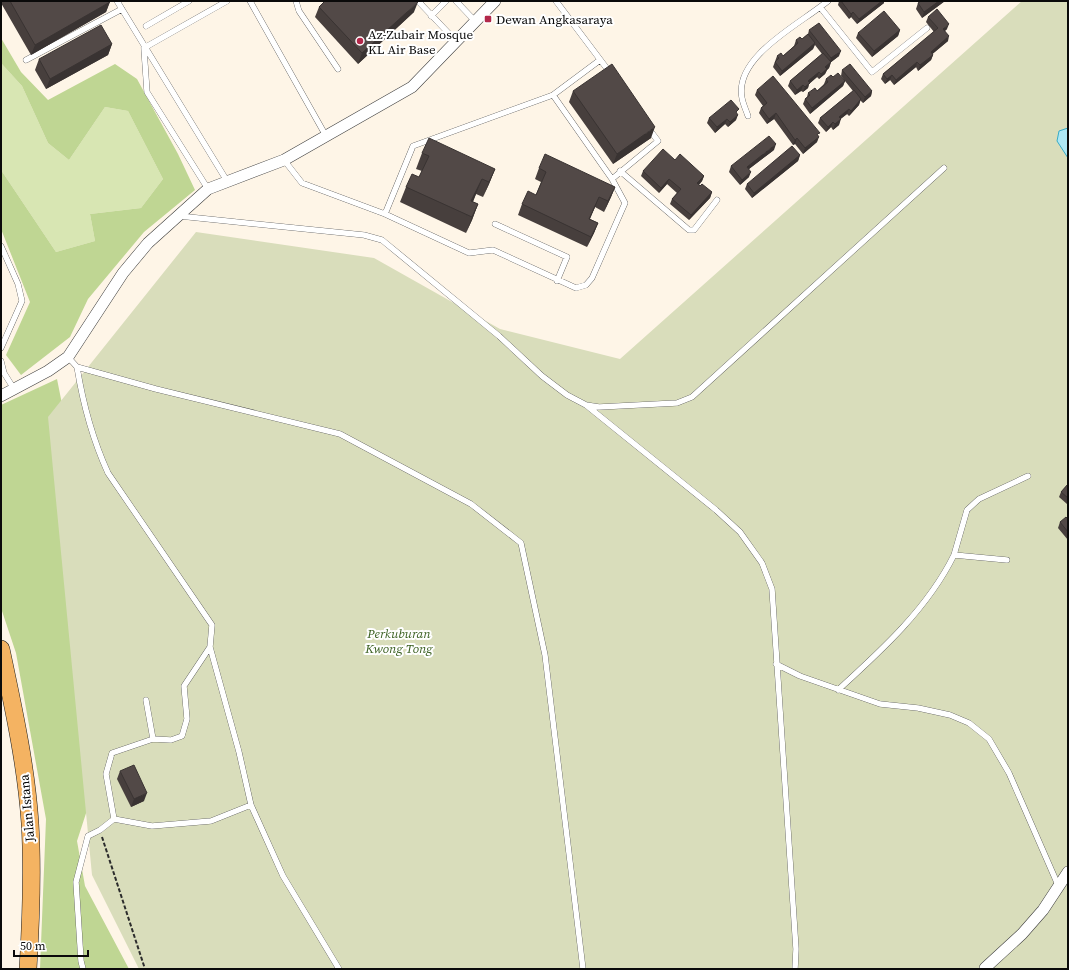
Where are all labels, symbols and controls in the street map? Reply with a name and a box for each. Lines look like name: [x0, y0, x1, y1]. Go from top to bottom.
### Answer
place label: Dewan Angkasaraya: [496, 11, 613, 28]
marker: Dewan Angkasaraya: [483, 14, 493, 24]
place label: Az-Zubair Mosque KL Air Base: [368, 26, 474, 58]
marker: Az-Zubair Mosque KL Air Base: [355, 36, 365, 46]
park label: Perkuburan Kwong Tong: [364, 625, 433, 657]
street label: Jalan Istana: [16, 773, 39, 844]
scale bar: [14, 932, 88, 958]
text: 50 m: [20, 938, 46, 954]

